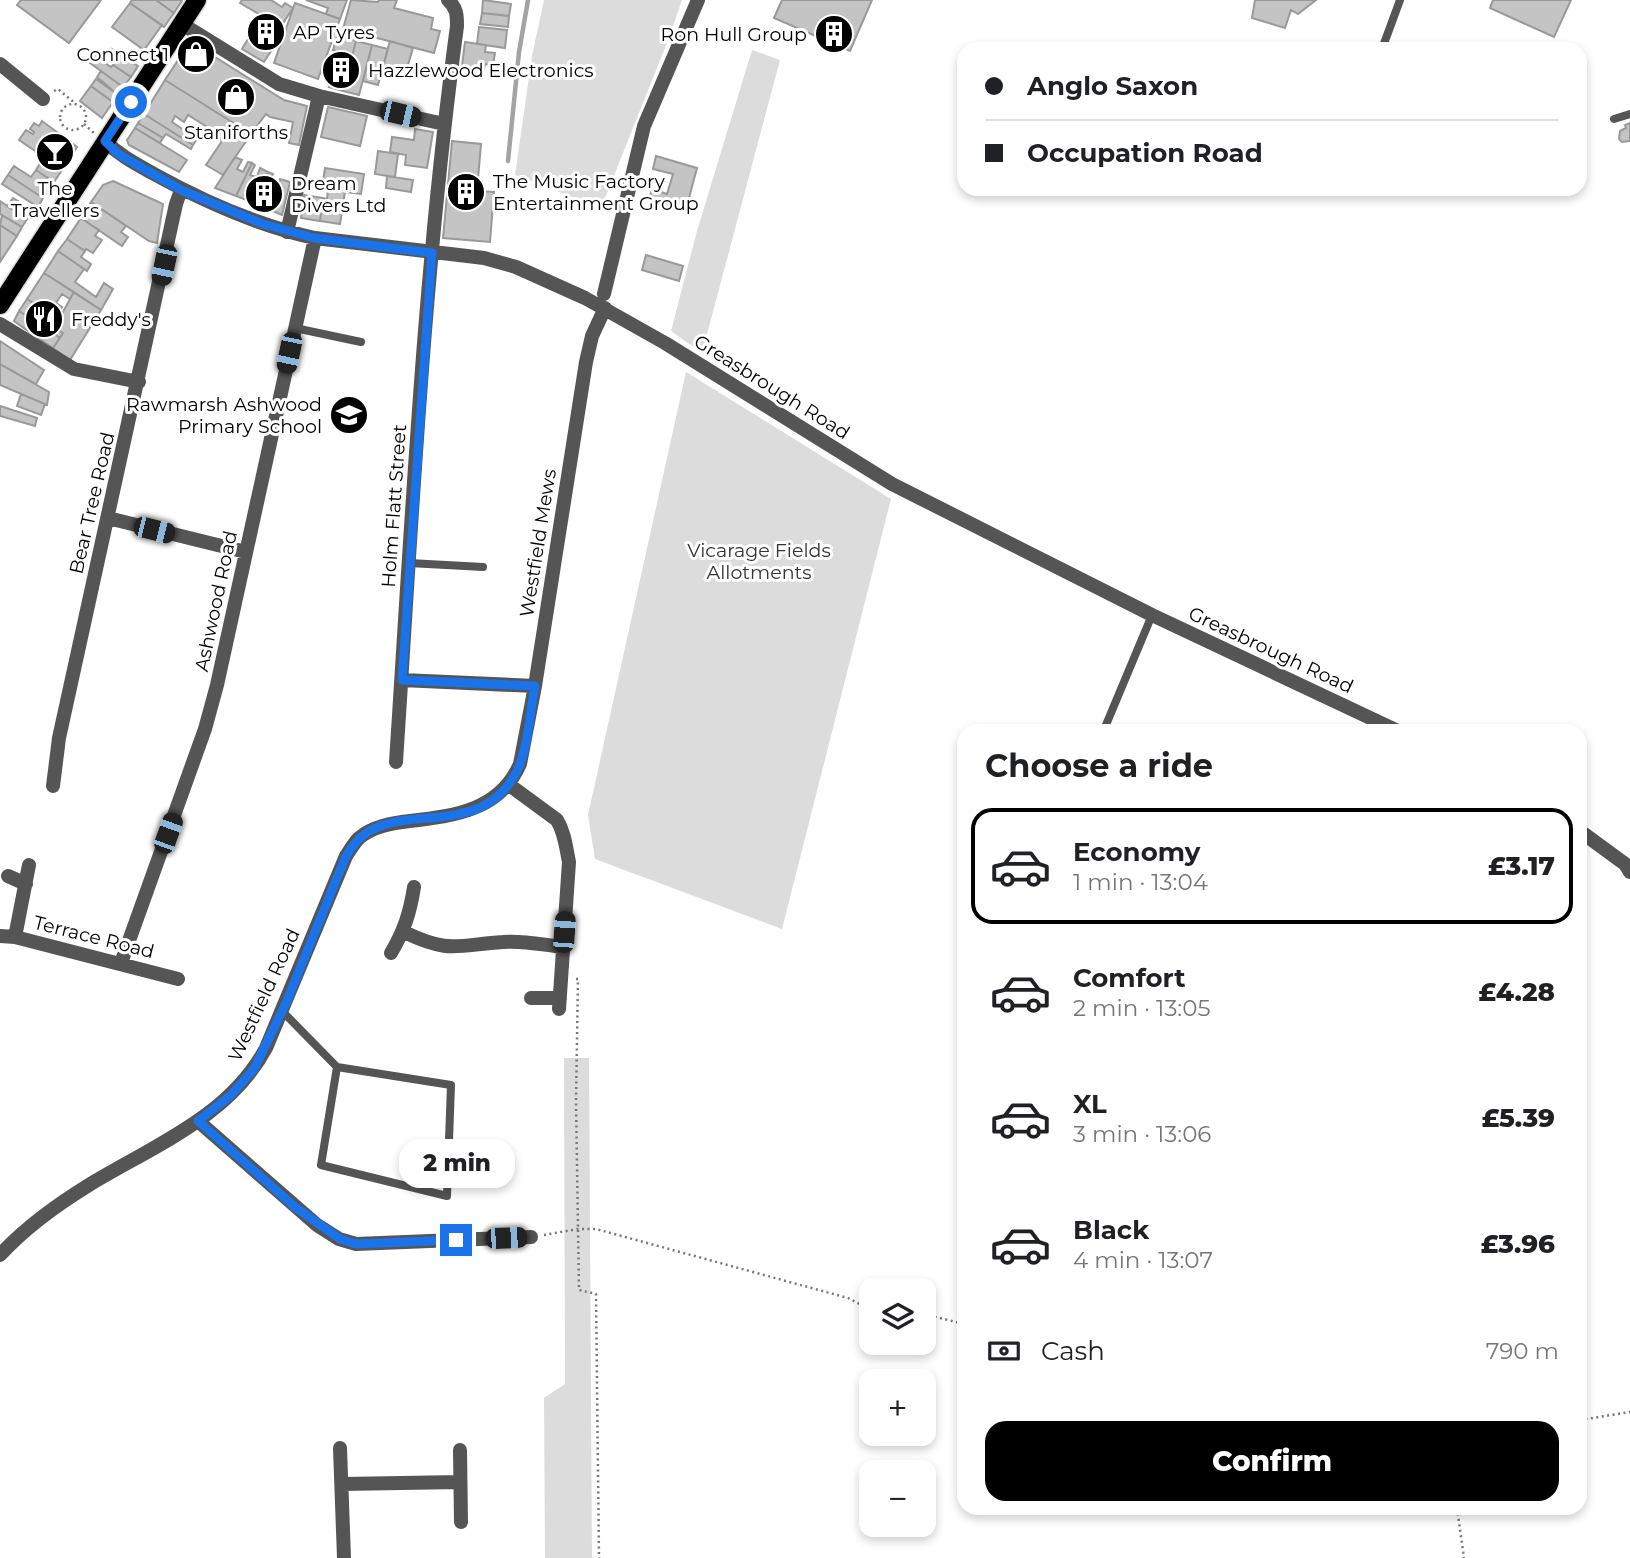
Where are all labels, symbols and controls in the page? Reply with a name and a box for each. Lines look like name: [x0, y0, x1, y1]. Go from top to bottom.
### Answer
building icon: AP Tyres: [245, 11, 287, 53]
building icon: Ron Hull Group: [813, 13, 855, 55]
place label: AP Tyres: [293, 21, 375, 44]
place label: Ron Hull Group: [660, 23, 807, 46]
shop icon: Connect 1: [175, 33, 217, 75]
place label: Connect 1: [77, 43, 169, 66]
building icon: Hazzlewood Electronics: [320, 49, 362, 91]
place label: Hazzlewood Electronics: [368, 59, 594, 82]
text: Anglo Saxon: [1027, 70, 1198, 102]
shop icon: Staniforths: [215, 76, 257, 118]
route start: [115, 86, 147, 118]
car: [378, 99, 423, 129]
place label: Staniforths: [184, 121, 288, 144]
bar icon: The Travellers: [34, 131, 76, 173]
text: Occupation Road: [1027, 137, 1263, 169]
place label: The Music Factory Entertainment Group: [493, 170, 699, 215]
building icon: The Music Factory Entertainment Group: [445, 171, 487, 213]
place label: Dream Divers Ltd: [291, 172, 386, 217]
building icon: Dream Divers Ltd: [243, 173, 285, 215]
place label: The Travellers: [11, 177, 99, 222]
car: [150, 242, 179, 288]
restaurant icon: Freddy's: [23, 298, 65, 340]
place label: Freddy's: [71, 308, 151, 331]
car: [275, 330, 304, 376]
street label: Greasbrough Road: [690, 330, 854, 444]
place label: Rawmarsh Ashwood Primary School: [126, 393, 322, 438]
school or university icon: Rawmarsh Ashwood Primary School: [328, 394, 370, 436]
street label: Holm Flatt Street: [377, 423, 411, 588]
street label: Bear Tree Road: [64, 430, 120, 576]
street label: Westfield Mews: [515, 467, 561, 619]
car: [132, 515, 177, 545]
street label: Ashwood Road: [190, 529, 242, 673]
park label: Vicarage Fields Allotments: [687, 539, 831, 584]
street label: Greasbrough Road: [1185, 602, 1357, 698]
text: Choose a ride: [985, 746, 1213, 785]
car: [151, 810, 186, 856]
icon: car: [989, 835, 1052, 898]
text: Economy: [1073, 836, 1200, 868]
text: £3.17: [1488, 850, 1555, 882]
text: 1 min · 13:04: [1073, 868, 1208, 896]
car: [553, 910, 576, 954]
street label: Terrace Road: [31, 911, 157, 963]
street label: Westfield Road: [223, 925, 305, 1065]
icon: car: [989, 961, 1052, 1024]
text: Comfort: [1073, 962, 1185, 994]
text: £4.28: [1479, 976, 1555, 1008]
text: 2 min · 13:05: [1073, 994, 1210, 1022]
icon: car: [989, 1087, 1052, 1150]
text: XL: [1073, 1088, 1107, 1120]
text: £5.39: [1482, 1102, 1555, 1134]
text: 3 min · 13:06: [1073, 1120, 1211, 1148]
callout: 2 min: [398, 1138, 514, 1188]
text: 2 min: [423, 1149, 491, 1177]
icon: car: [989, 1213, 1052, 1276]
text: Black: [1073, 1214, 1149, 1246]
route end: [440, 1224, 472, 1256]
car: [485, 1227, 528, 1249]
text: £3.96: [1481, 1228, 1555, 1260]
text: 4 min · 13:07: [1073, 1246, 1213, 1274]
map controls: [859, 1278, 936, 1537]
button: layers: [859, 1278, 936, 1355]
icon: cash: [985, 1332, 1023, 1370]
text: Cash: [1041, 1335, 1105, 1367]
text: 790 m: [1486, 1337, 1559, 1365]
button: +: [859, 1369, 936, 1446]
button: Confirm: [985, 1421, 1559, 1501]
button: −: [859, 1460, 936, 1537]

